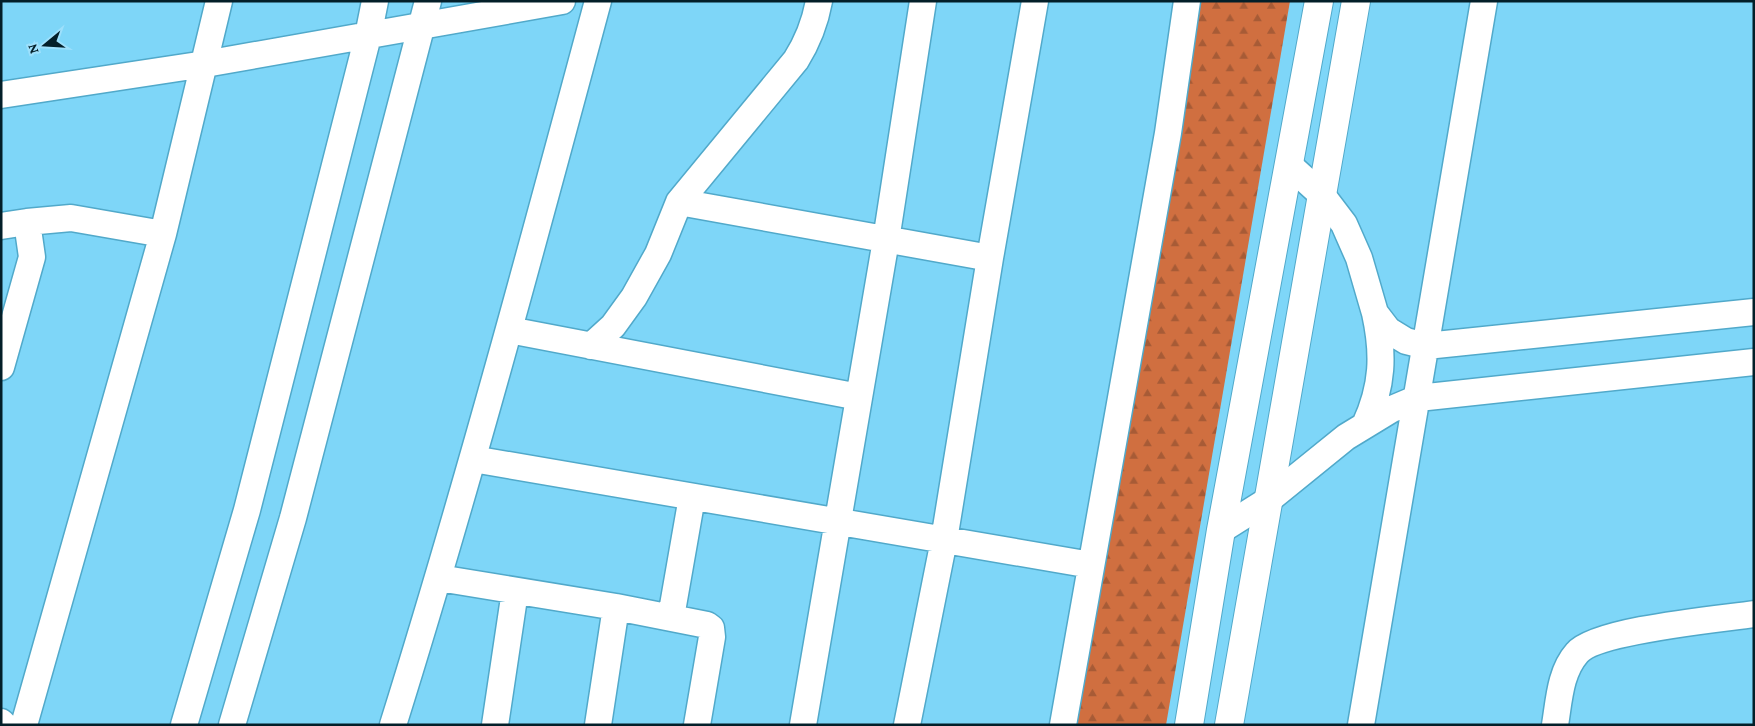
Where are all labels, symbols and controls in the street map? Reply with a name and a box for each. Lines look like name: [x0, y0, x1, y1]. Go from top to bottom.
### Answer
north arrow: [20, 20, 70, 70]
text: N: [23, 42, 42, 56]

